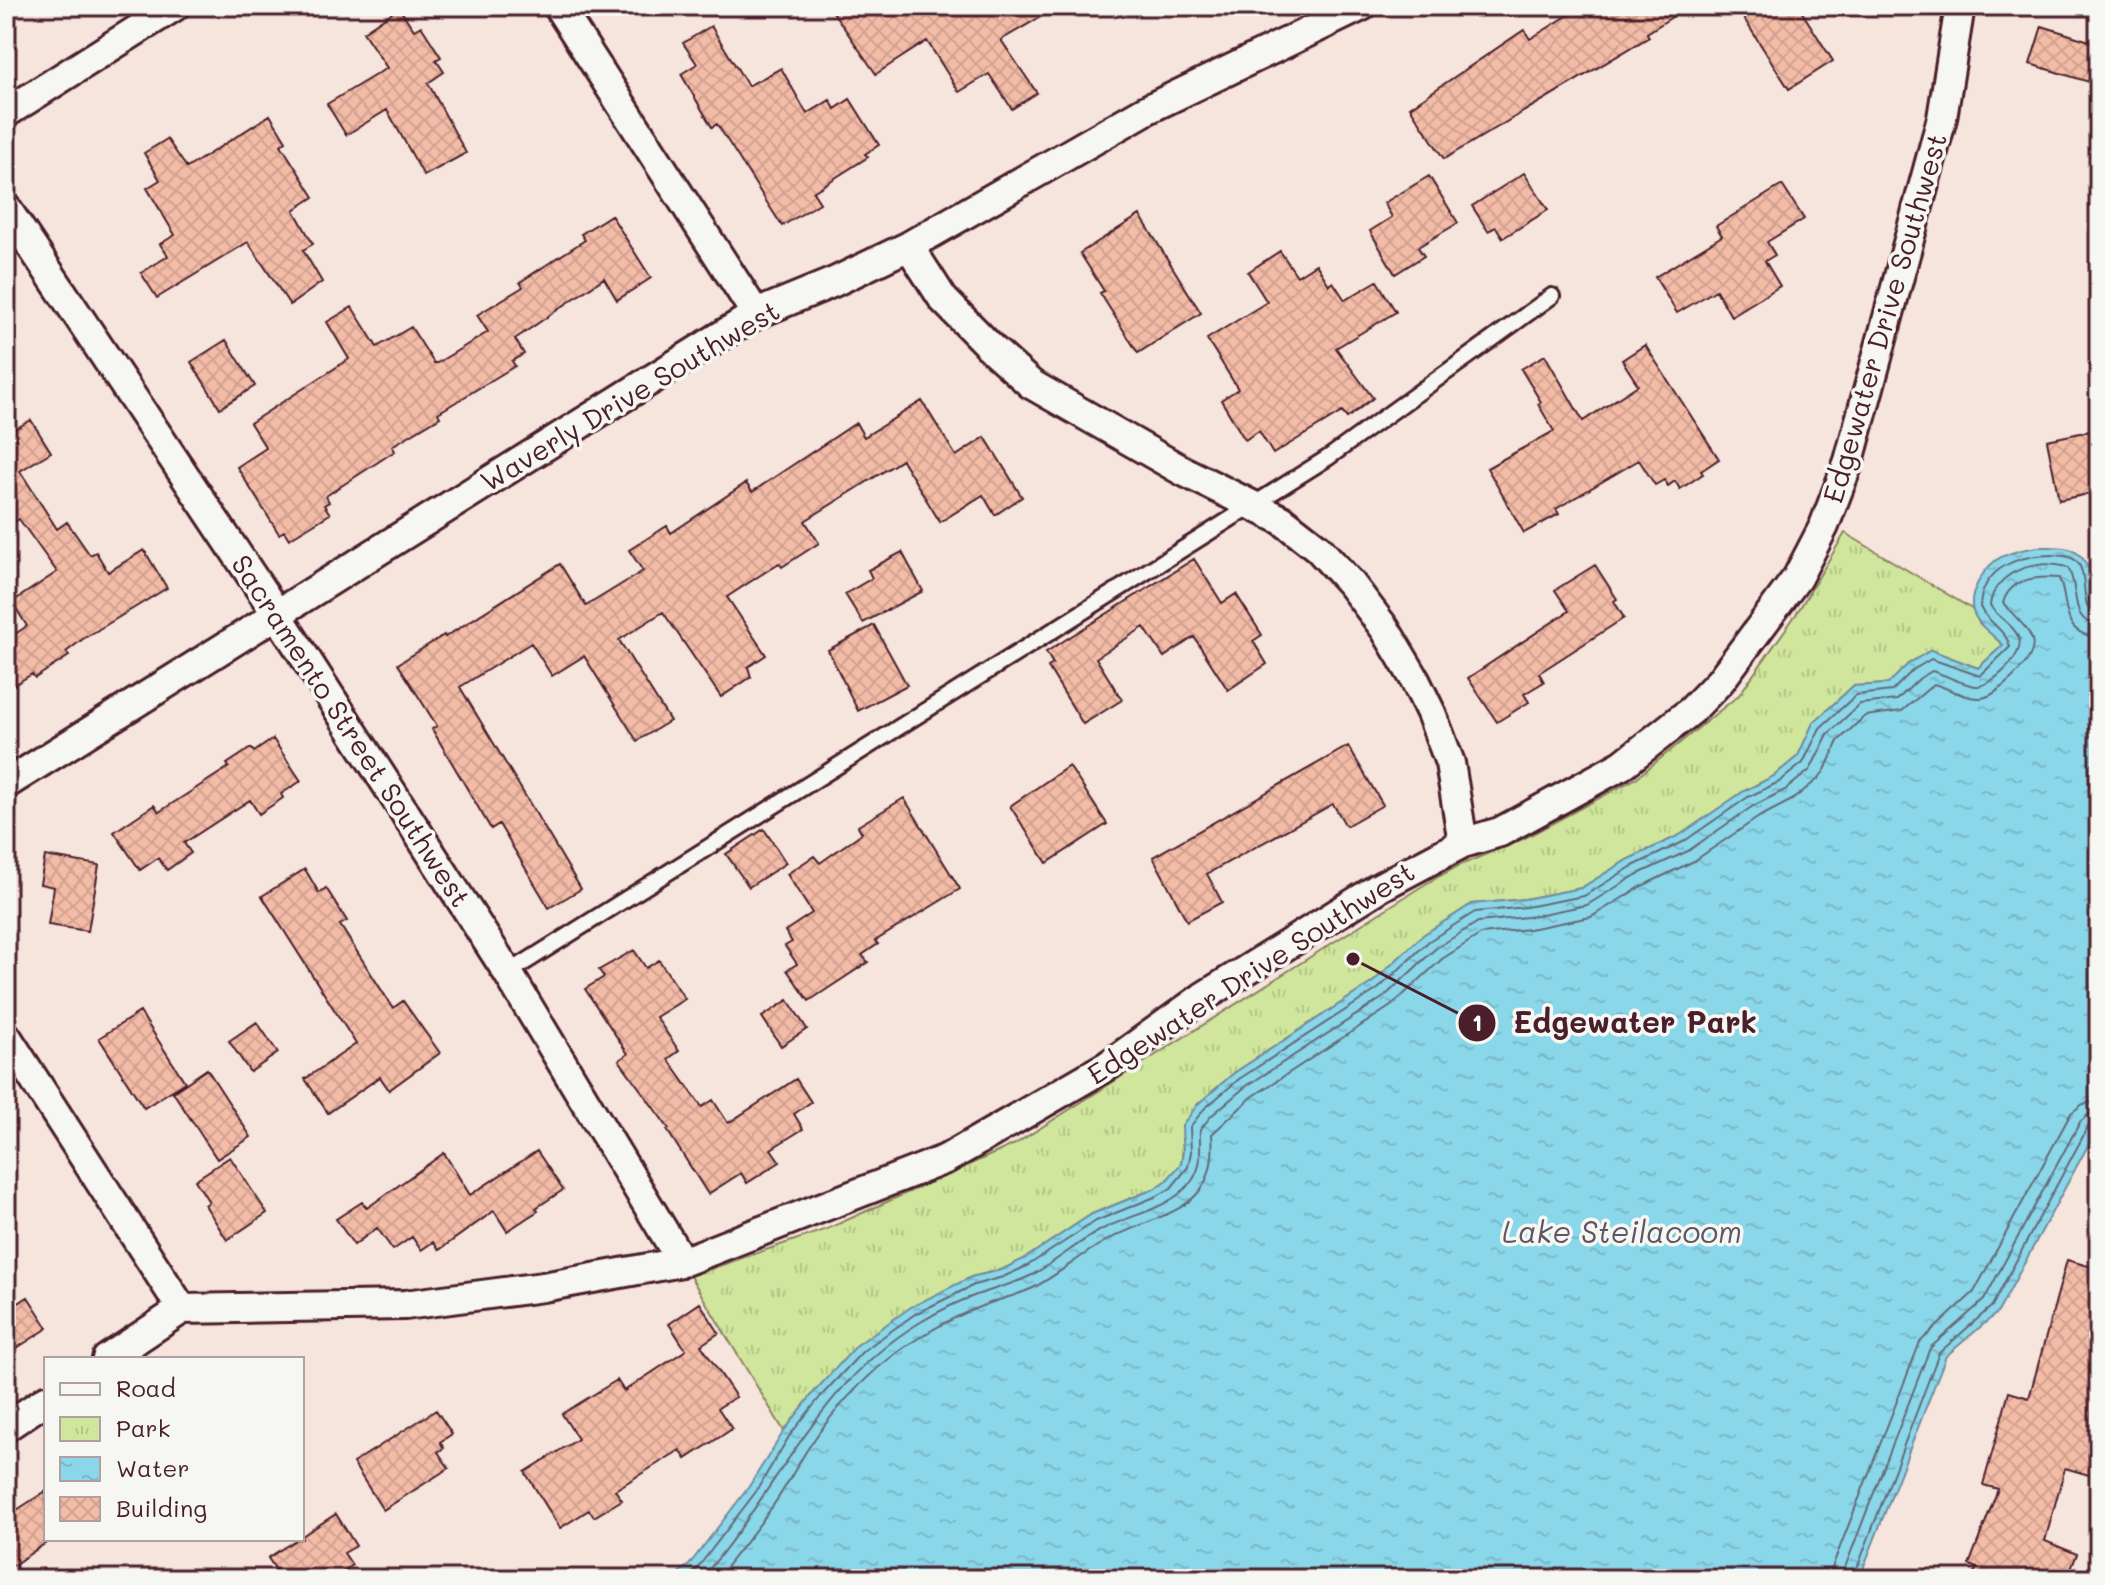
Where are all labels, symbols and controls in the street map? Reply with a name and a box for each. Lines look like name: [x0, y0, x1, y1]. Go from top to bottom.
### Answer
street label: Edgewater Drive Southwest: [1814, 129, 1954, 507]
street label: Waverly Drive Southwest: [473, 291, 786, 499]
street label: Sacramento Street Southwest: [224, 547, 479, 913]
street label: Edgewater Drive Southwest: [1080, 853, 1421, 1092]
callout: Edgewater Park: [1457, 996, 1773, 1050]
text: Edgewater Park: [1513, 1001, 1757, 1041]
text: 1: [1472, 1006, 1482, 1037]
water label: Lake Steilacoom: [1502, 1211, 1742, 1251]
legend: [44, 1357, 304, 1541]
text: Road: [116, 1372, 176, 1403]
text: Park: [116, 1412, 170, 1443]
text: Water: [116, 1452, 190, 1483]
text: Building: [116, 1492, 207, 1523]

